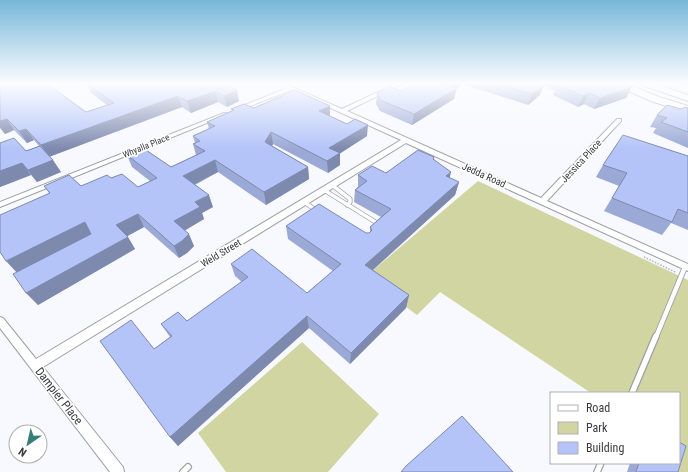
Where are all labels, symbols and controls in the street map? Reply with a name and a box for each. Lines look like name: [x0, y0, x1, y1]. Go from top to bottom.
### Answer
street label: Whyalla Place: [121, 132, 171, 160]
street label: Jessica Place: [558, 137, 604, 185]
street label: Jedda Road: [460, 160, 508, 190]
street label: Weld Street: [199, 237, 243, 269]
street label: Dampier Place: [32, 365, 86, 428]
legend: [550, 392, 680, 464]
text: Road: [586, 401, 610, 415]
text: Park: [586, 421, 608, 435]
north arrow: [8, 424, 48, 464]
text: Building: [586, 441, 624, 455]
text: N: [16, 444, 29, 459]

